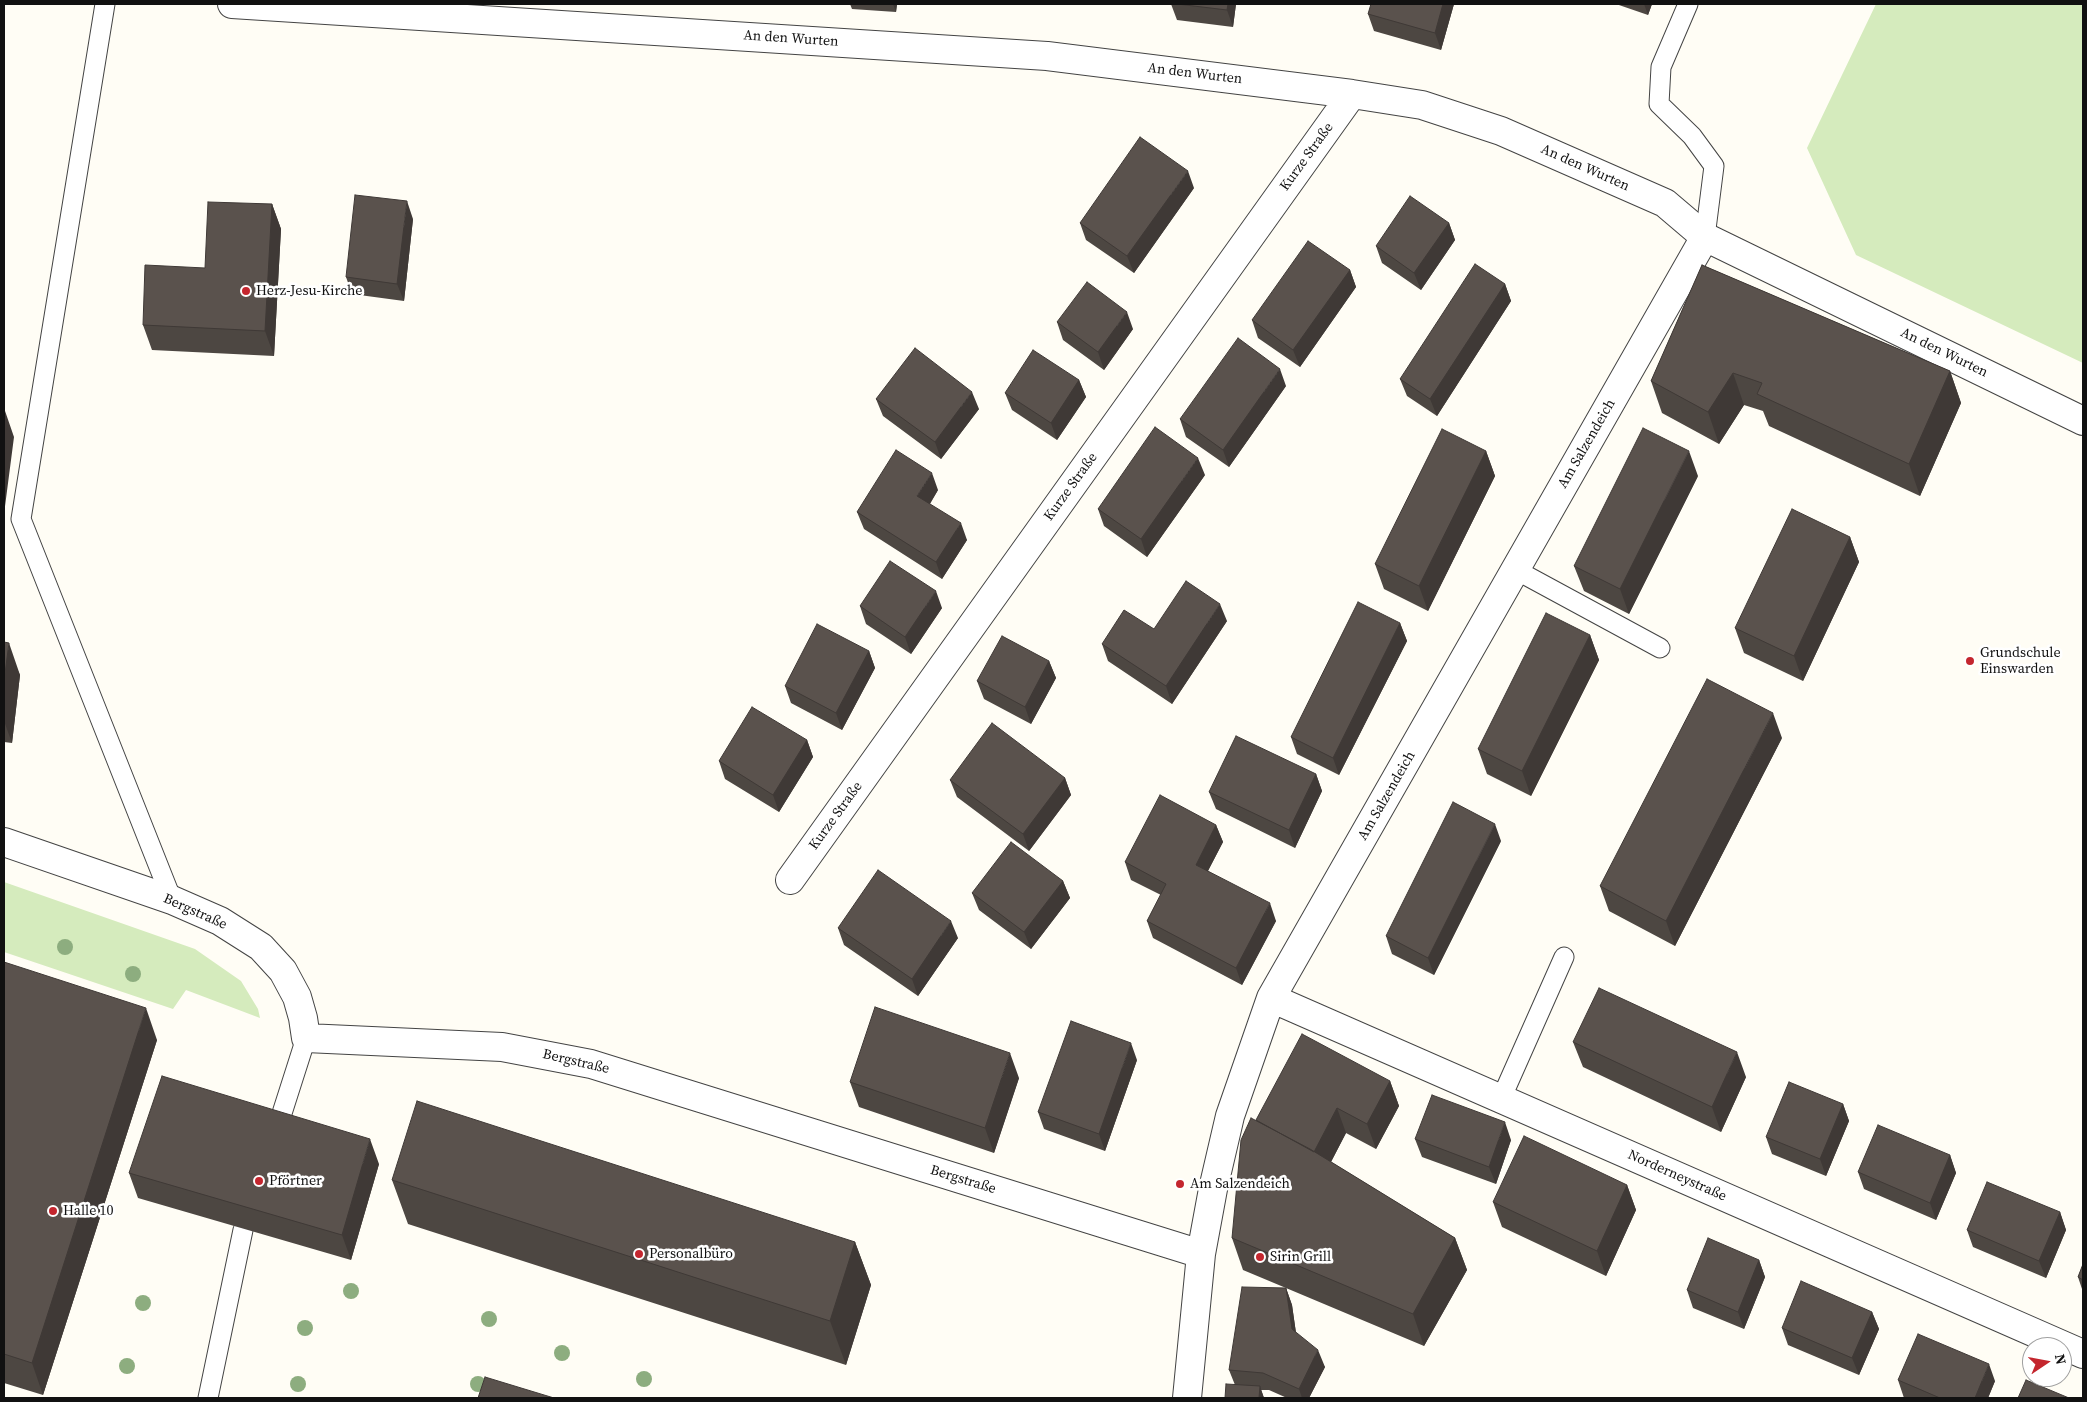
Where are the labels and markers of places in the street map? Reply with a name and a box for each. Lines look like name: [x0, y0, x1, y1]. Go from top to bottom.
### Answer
place label: Herz-Jesu-Kirche: [256, 283, 363, 299]
marker: Herz-Jesu-Kirche: [240, 285, 252, 297]
place label: Grundschule Einswarden: [1980, 645, 2061, 678]
marker: Grundschule Einswarden: [1964, 655, 1976, 667]
place label: Pförtner: [269, 1173, 322, 1189]
marker: Pförtner: [253, 1175, 265, 1187]
place label: Am Salzendeich: [1190, 1176, 1290, 1192]
marker: Am Salzendeich: [1174, 1178, 1186, 1190]
place label: Halle 10: [63, 1203, 114, 1219]
marker: Halle 10: [47, 1205, 59, 1217]
place label: Personalbüro: [649, 1246, 733, 1262]
marker: Personalbüro: [633, 1248, 645, 1260]
place label: Sirin Grill: [1270, 1249, 1331, 1265]
marker: Sirin Grill: [1254, 1251, 1266, 1263]

